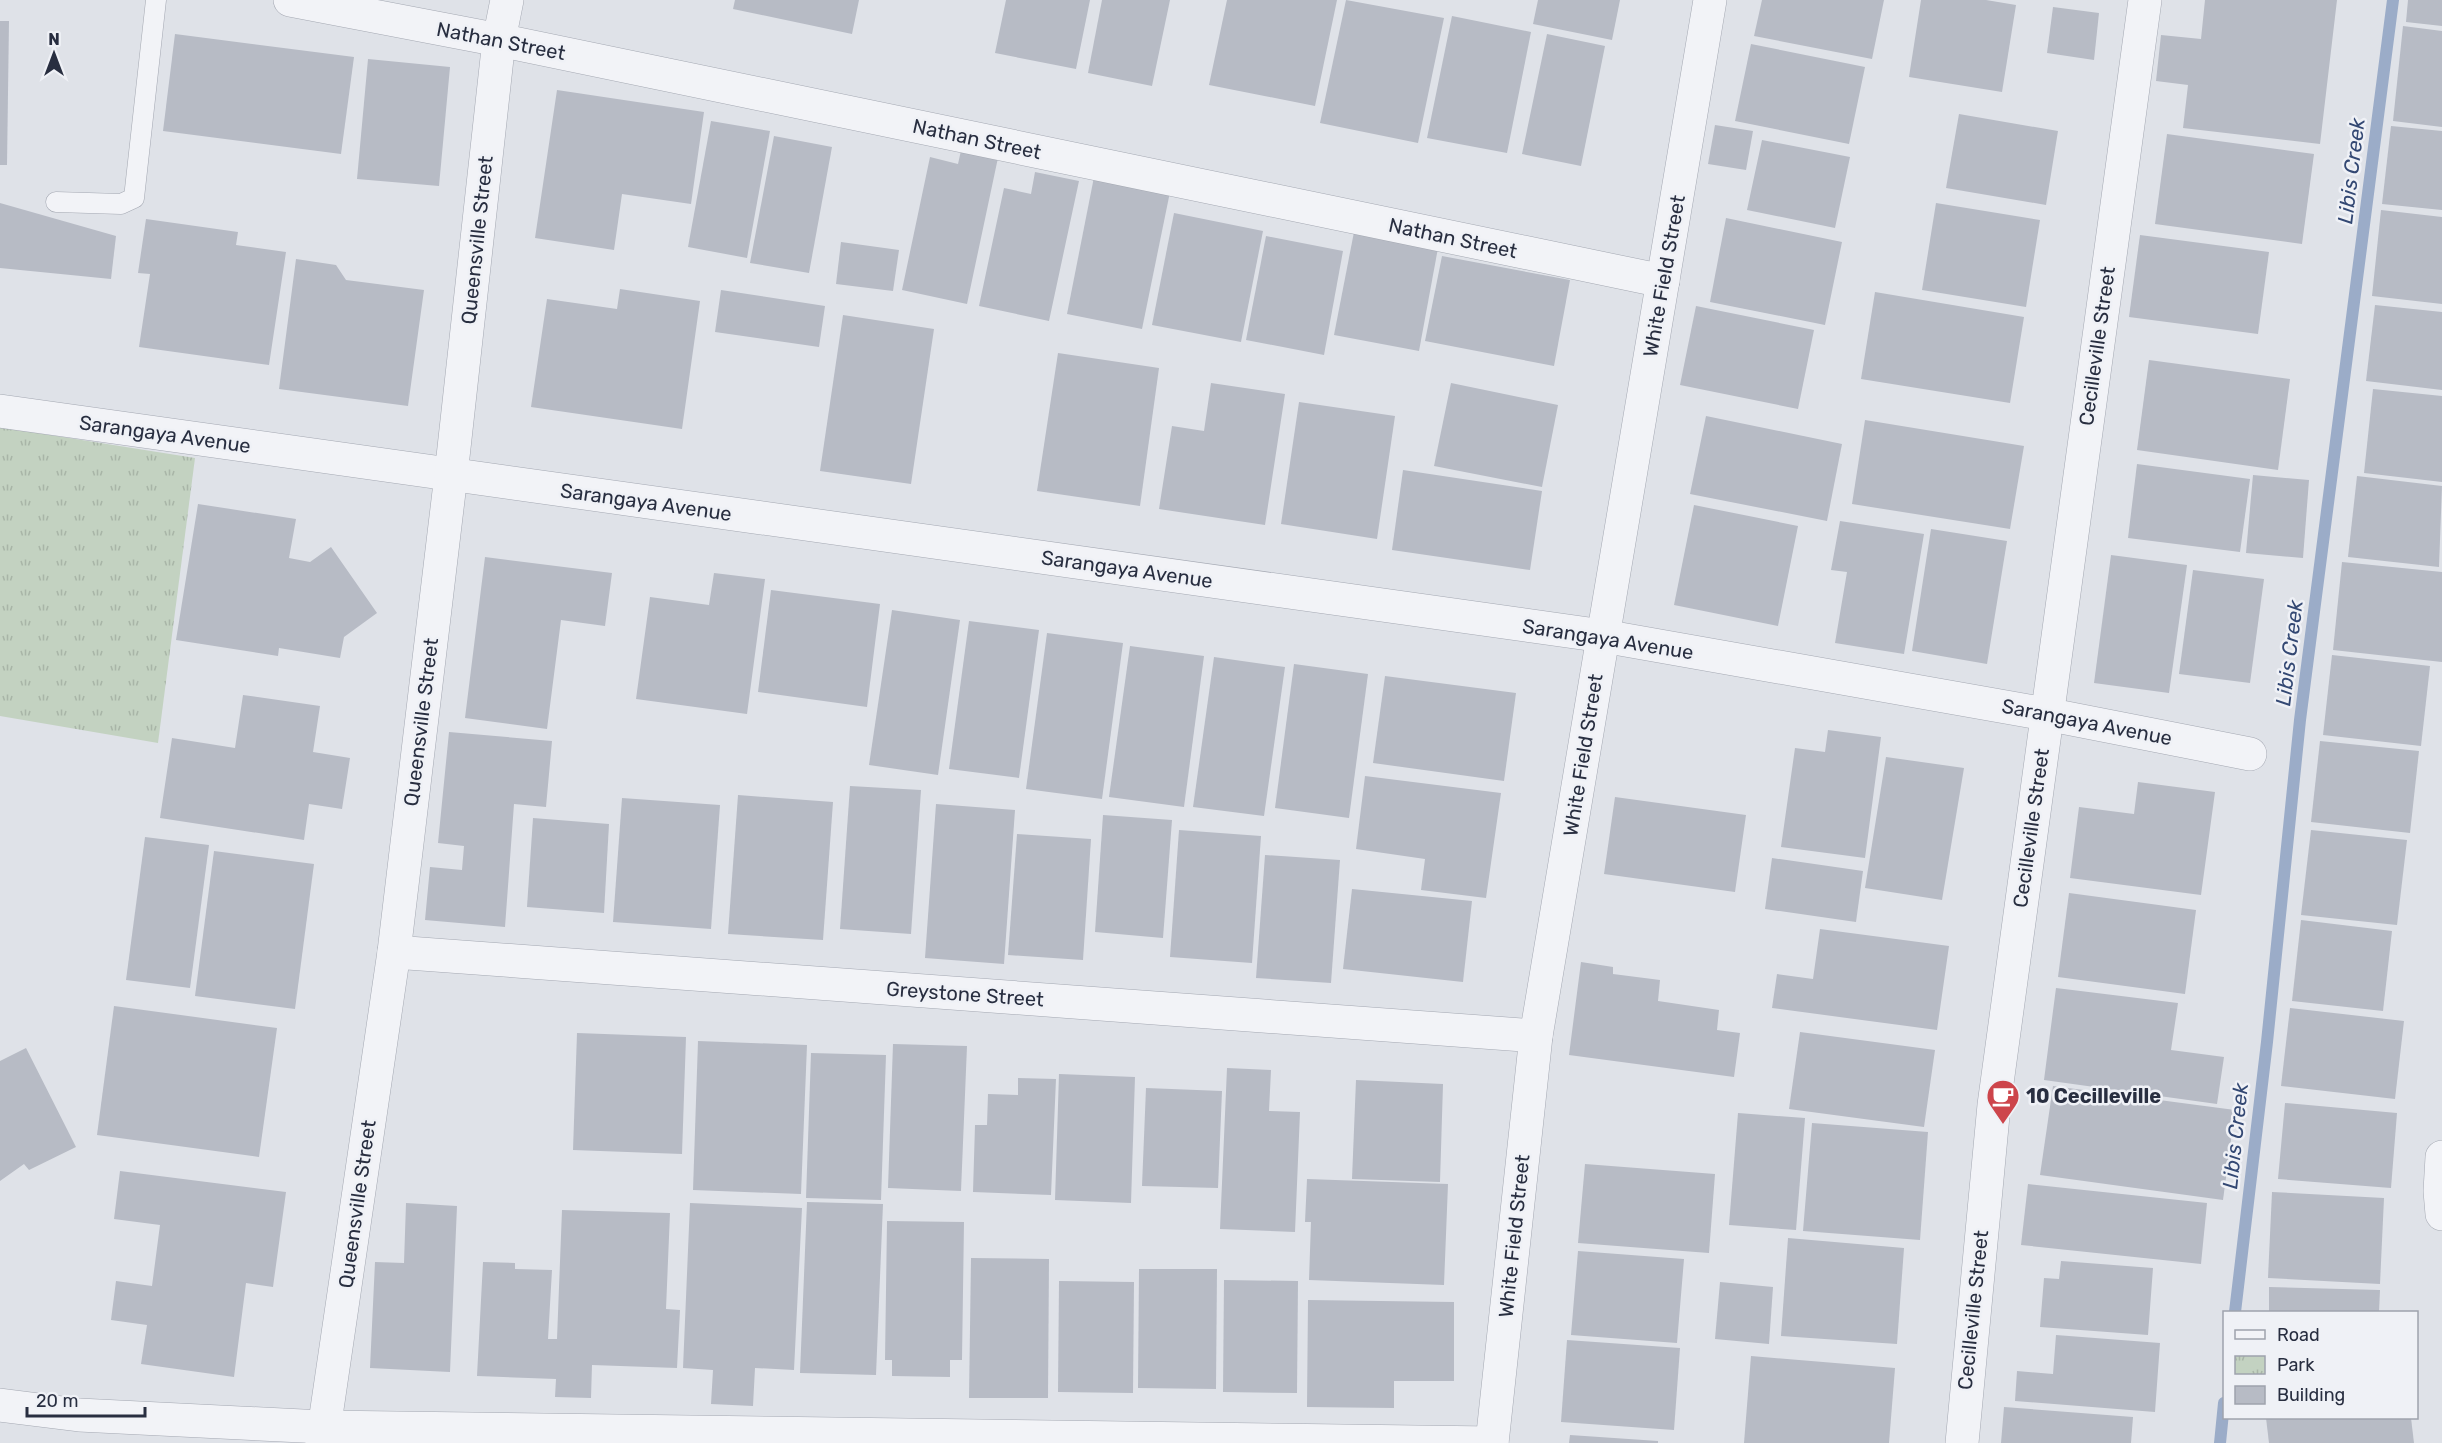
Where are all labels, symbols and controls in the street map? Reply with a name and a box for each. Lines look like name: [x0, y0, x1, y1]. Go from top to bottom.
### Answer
street label: Nathan Street: [435, 17, 568, 65]
north arrow: [24, 24, 84, 84]
text: N: [48, 30, 60, 49]
street label: Nathan Street: [911, 114, 1044, 164]
water label: Libis Creek: [2332, 115, 2370, 225]
street label: Queensville Street: [456, 154, 498, 326]
street label: White Field Street: [1638, 193, 1690, 359]
street label: Nathan Street: [1387, 213, 1520, 263]
street label: Cecilleville Street: [2074, 265, 2120, 427]
street label: Sarangaya Avenue: [78, 410, 252, 458]
street label: Sarangaya Avenue: [559, 478, 733, 526]
street label: Sarangaya Avenue: [1040, 545, 1214, 593]
water label: Libis Creek: [2270, 597, 2308, 707]
street label: Sarangaya Avenue: [1521, 614, 1695, 664]
street label: Queensville Street: [399, 636, 443, 808]
street label: White Field Street: [1558, 672, 1608, 838]
street label: Sarangaya Avenue: [2000, 694, 2174, 750]
street label: Cecilleville Street: [2008, 747, 2054, 909]
street label: Greystone Street: [885, 977, 1045, 1011]
cafe icon: 10 Cecilleville: [1985, 1078, 2021, 1125]
water label: Libis Creek: [2217, 1081, 2253, 1190]
place label: 10 Cecilleville: [2026, 1084, 2161, 1108]
street label: Queensville Street: [333, 1118, 381, 1290]
street label: White Field Street: [1493, 1153, 1535, 1319]
street label: Cecilleville Street: [1953, 1229, 1993, 1391]
legend: [2223, 1311, 2418, 1419]
text: Road: [2277, 1324, 2320, 1346]
text: Park: [2277, 1354, 2315, 1376]
scale bar: [27, 1380, 146, 1418]
text: Building: [2277, 1384, 2345, 1406]
text: 20 m: [36, 1390, 78, 1412]

